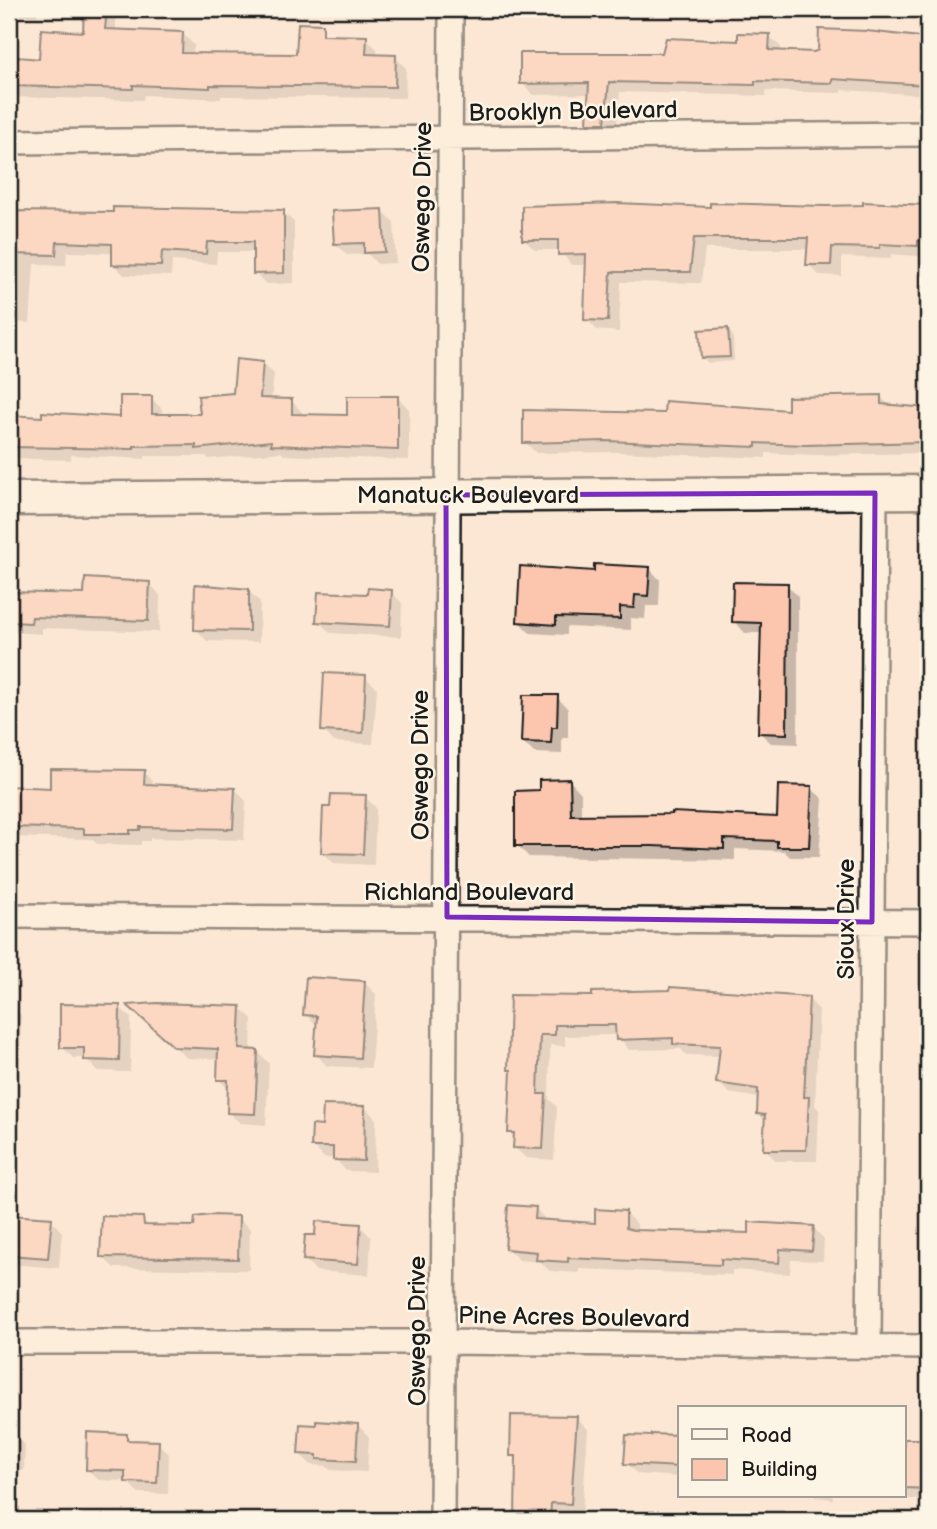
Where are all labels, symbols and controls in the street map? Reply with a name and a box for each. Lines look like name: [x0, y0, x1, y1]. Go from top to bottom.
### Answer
street label: Brooklyn Boulevard: [468, 95, 678, 128]
street label: Oswego Drive: [407, 121, 438, 273]
street label: Manatuck Boulevard: [357, 481, 579, 510]
street label: Oswego Drive: [406, 690, 435, 840]
street label: Sioux Drive: [832, 858, 861, 980]
street label: Richland Boulevard: [364, 878, 574, 907]
street label: Oswego Drive: [403, 1256, 432, 1406]
street label: Pine Acres Boulevard: [458, 1301, 690, 1334]
legend: [678, 1406, 906, 1498]
text: Road: [741, 1423, 792, 1448]
text: Building: [741, 1457, 817, 1482]

